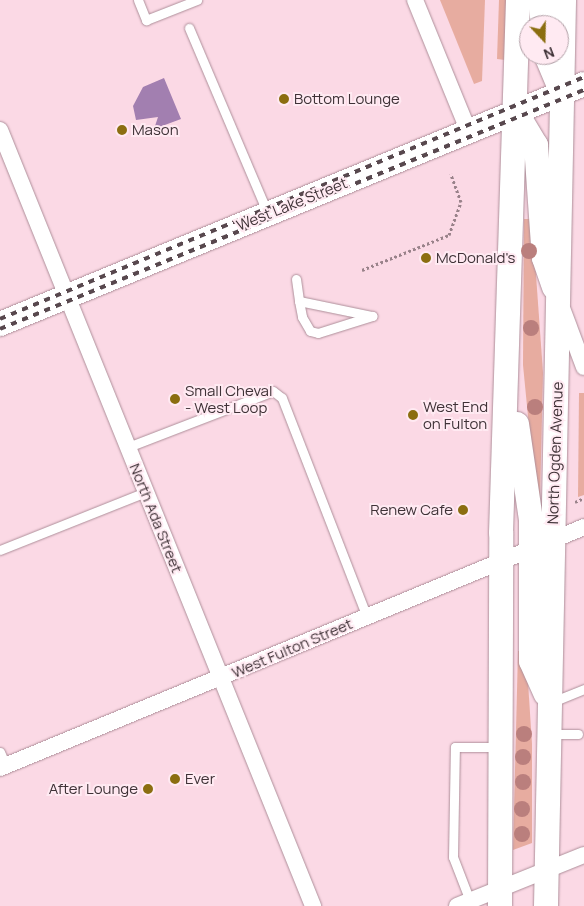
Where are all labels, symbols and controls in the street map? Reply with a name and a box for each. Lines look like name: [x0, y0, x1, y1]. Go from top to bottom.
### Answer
north arrow: [519, 15, 569, 65]
text: N: [541, 43, 557, 64]
place label: Bottom Lounge: [294, 90, 400, 108]
marker: Bottom Lounge: [278, 93, 290, 105]
place label: Mason: [132, 121, 179, 139]
marker: Mason: [116, 124, 128, 136]
street label: West Lake Street: [234, 174, 350, 234]
place label: McDonald's: [436, 249, 515, 267]
marker: McDonald's: [420, 252, 432, 264]
place label: Small Cheval - West Loop: [185, 381, 272, 416]
street label: North Ogden Avenue: [544, 381, 566, 525]
marker: Small Cheval - West Loop: [169, 393, 181, 405]
place label: West End on Fulton: [423, 397, 488, 432]
marker: West End on Fulton: [407, 409, 419, 421]
street label: North Ada Street: [126, 461, 186, 575]
place label: Renew Cafe: [370, 501, 453, 519]
marker: Renew Cafe: [457, 504, 469, 516]
street label: West Fulton Street: [229, 614, 355, 682]
place label: Ever: [185, 770, 215, 788]
marker: Ever: [169, 773, 181, 785]
place label: After Lounge: [49, 780, 138, 798]
marker: After Lounge: [142, 783, 154, 795]

